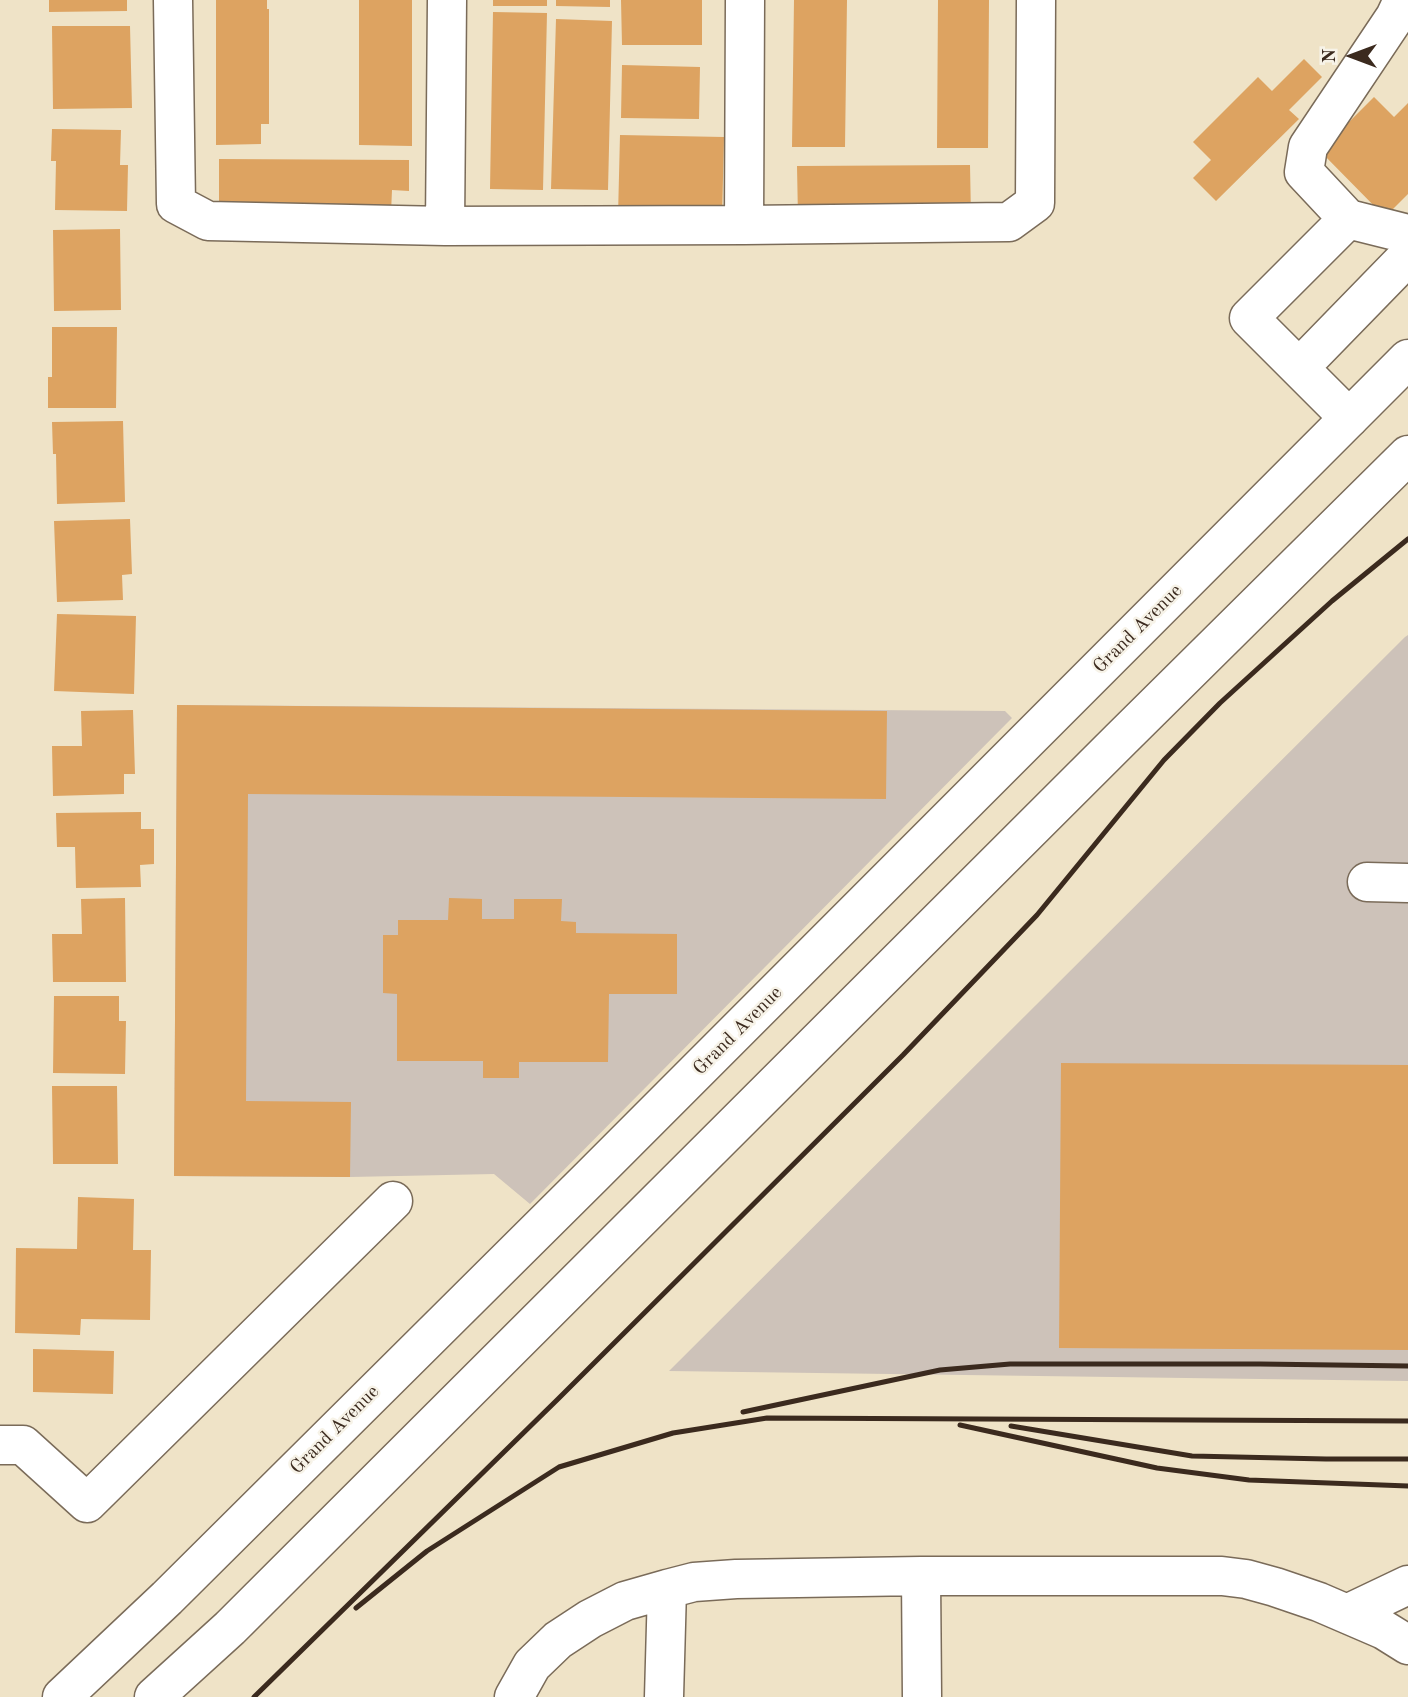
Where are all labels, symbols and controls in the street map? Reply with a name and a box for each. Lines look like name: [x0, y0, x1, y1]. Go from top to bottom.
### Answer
north arrow: [1317, 21, 1387, 91]
text: N: [1321, 49, 1340, 63]
street label: Grand Avenue: [1089, 580, 1187, 678]
street label: Grand Avenue: [689, 982, 787, 1080]
street label: Grand Avenue: [286, 1381, 384, 1479]

